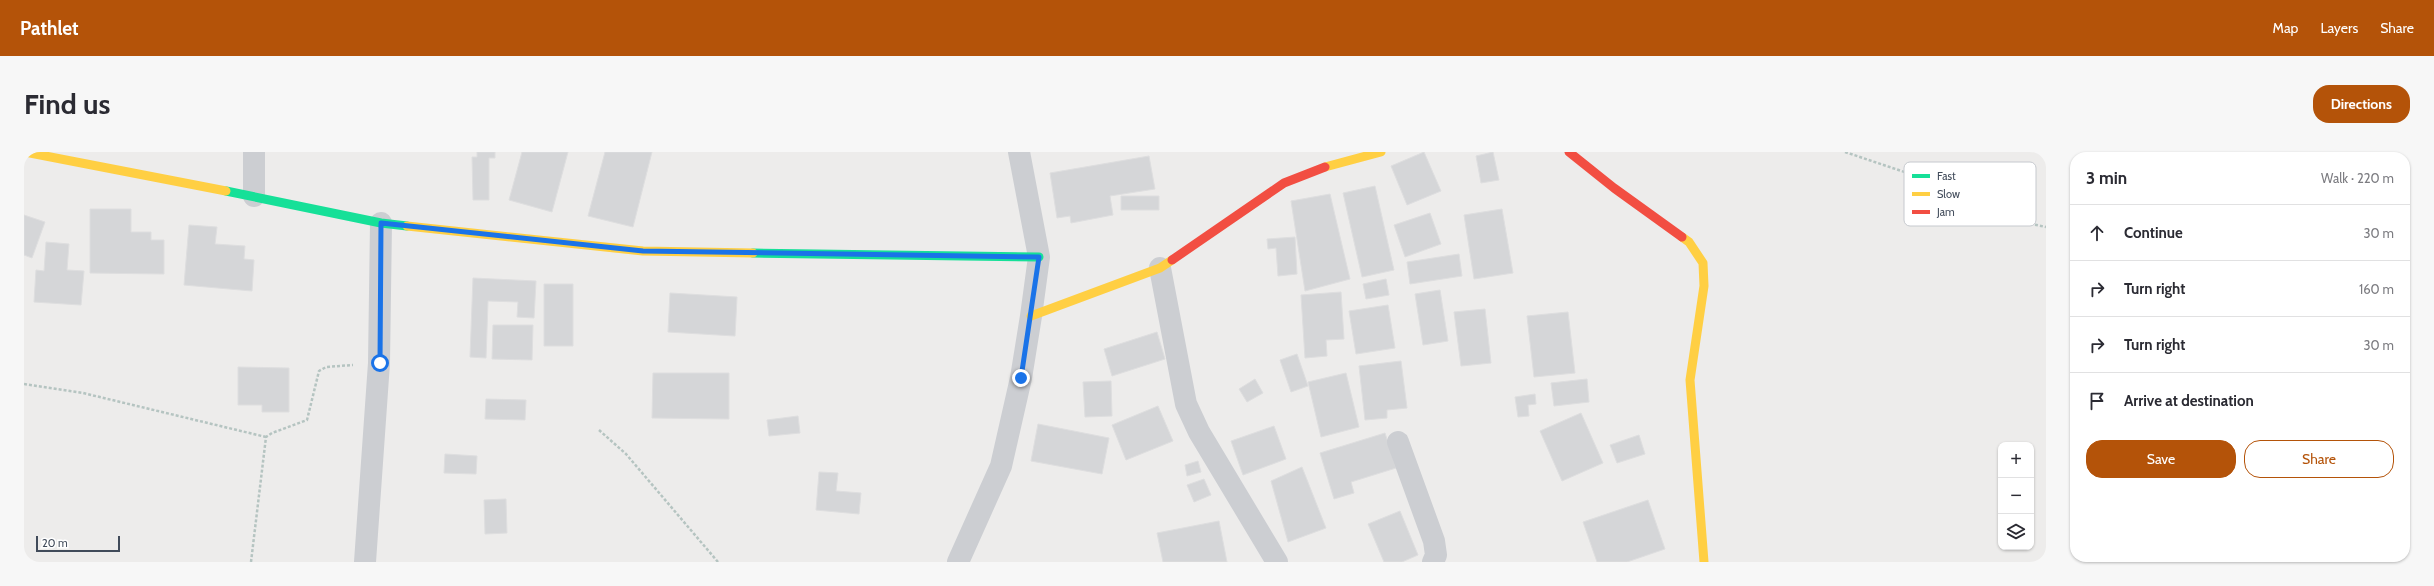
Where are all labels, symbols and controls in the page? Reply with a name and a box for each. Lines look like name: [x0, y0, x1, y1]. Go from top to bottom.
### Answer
text: Pathlet: [20, 17, 79, 40]
text: Map: [2273, 19, 2298, 37]
text: Layers: [2320, 19, 2358, 37]
text: Share: [2380, 19, 2414, 37]
button: Directions: [2313, 85, 2410, 123]
text: Find us: [24, 87, 110, 121]
legend: [1904, 162, 2036, 226]
text: 3 min: [2086, 168, 2127, 188]
text: Fast: [1937, 169, 1956, 183]
text: Walk · 220 m: [2321, 170, 2394, 186]
text: Slow: [1937, 187, 1960, 201]
text: Jam: [1936, 205, 1955, 219]
icon: ahead: [2086, 222, 2108, 244]
text: Continue: [2124, 224, 2183, 242]
text: 30 m: [2364, 225, 2394, 241]
icon: right: [2086, 278, 2108, 300]
text: Turn right: [2124, 280, 2185, 298]
text: 160 m: [2359, 281, 2394, 297]
icon: right: [2086, 334, 2108, 356]
text: Turn right: [2124, 336, 2185, 354]
text: 30 m: [2364, 337, 2394, 353]
route start: [371, 354, 389, 372]
route end: [1012, 369, 1030, 387]
icon: arrive: [2086, 390, 2108, 412]
text: Arrive at destination: [2124, 392, 2254, 410]
button: Save: [2086, 440, 2236, 478]
button: Share: [2244, 440, 2394, 478]
map controls: [1998, 442, 2034, 550]
button: +: [1998, 442, 2034, 478]
button: −: [1998, 478, 2034, 514]
button: layers: [1998, 514, 2034, 550]
scale bar: [36, 534, 120, 553]
text: 20 m: [42, 536, 68, 550]

